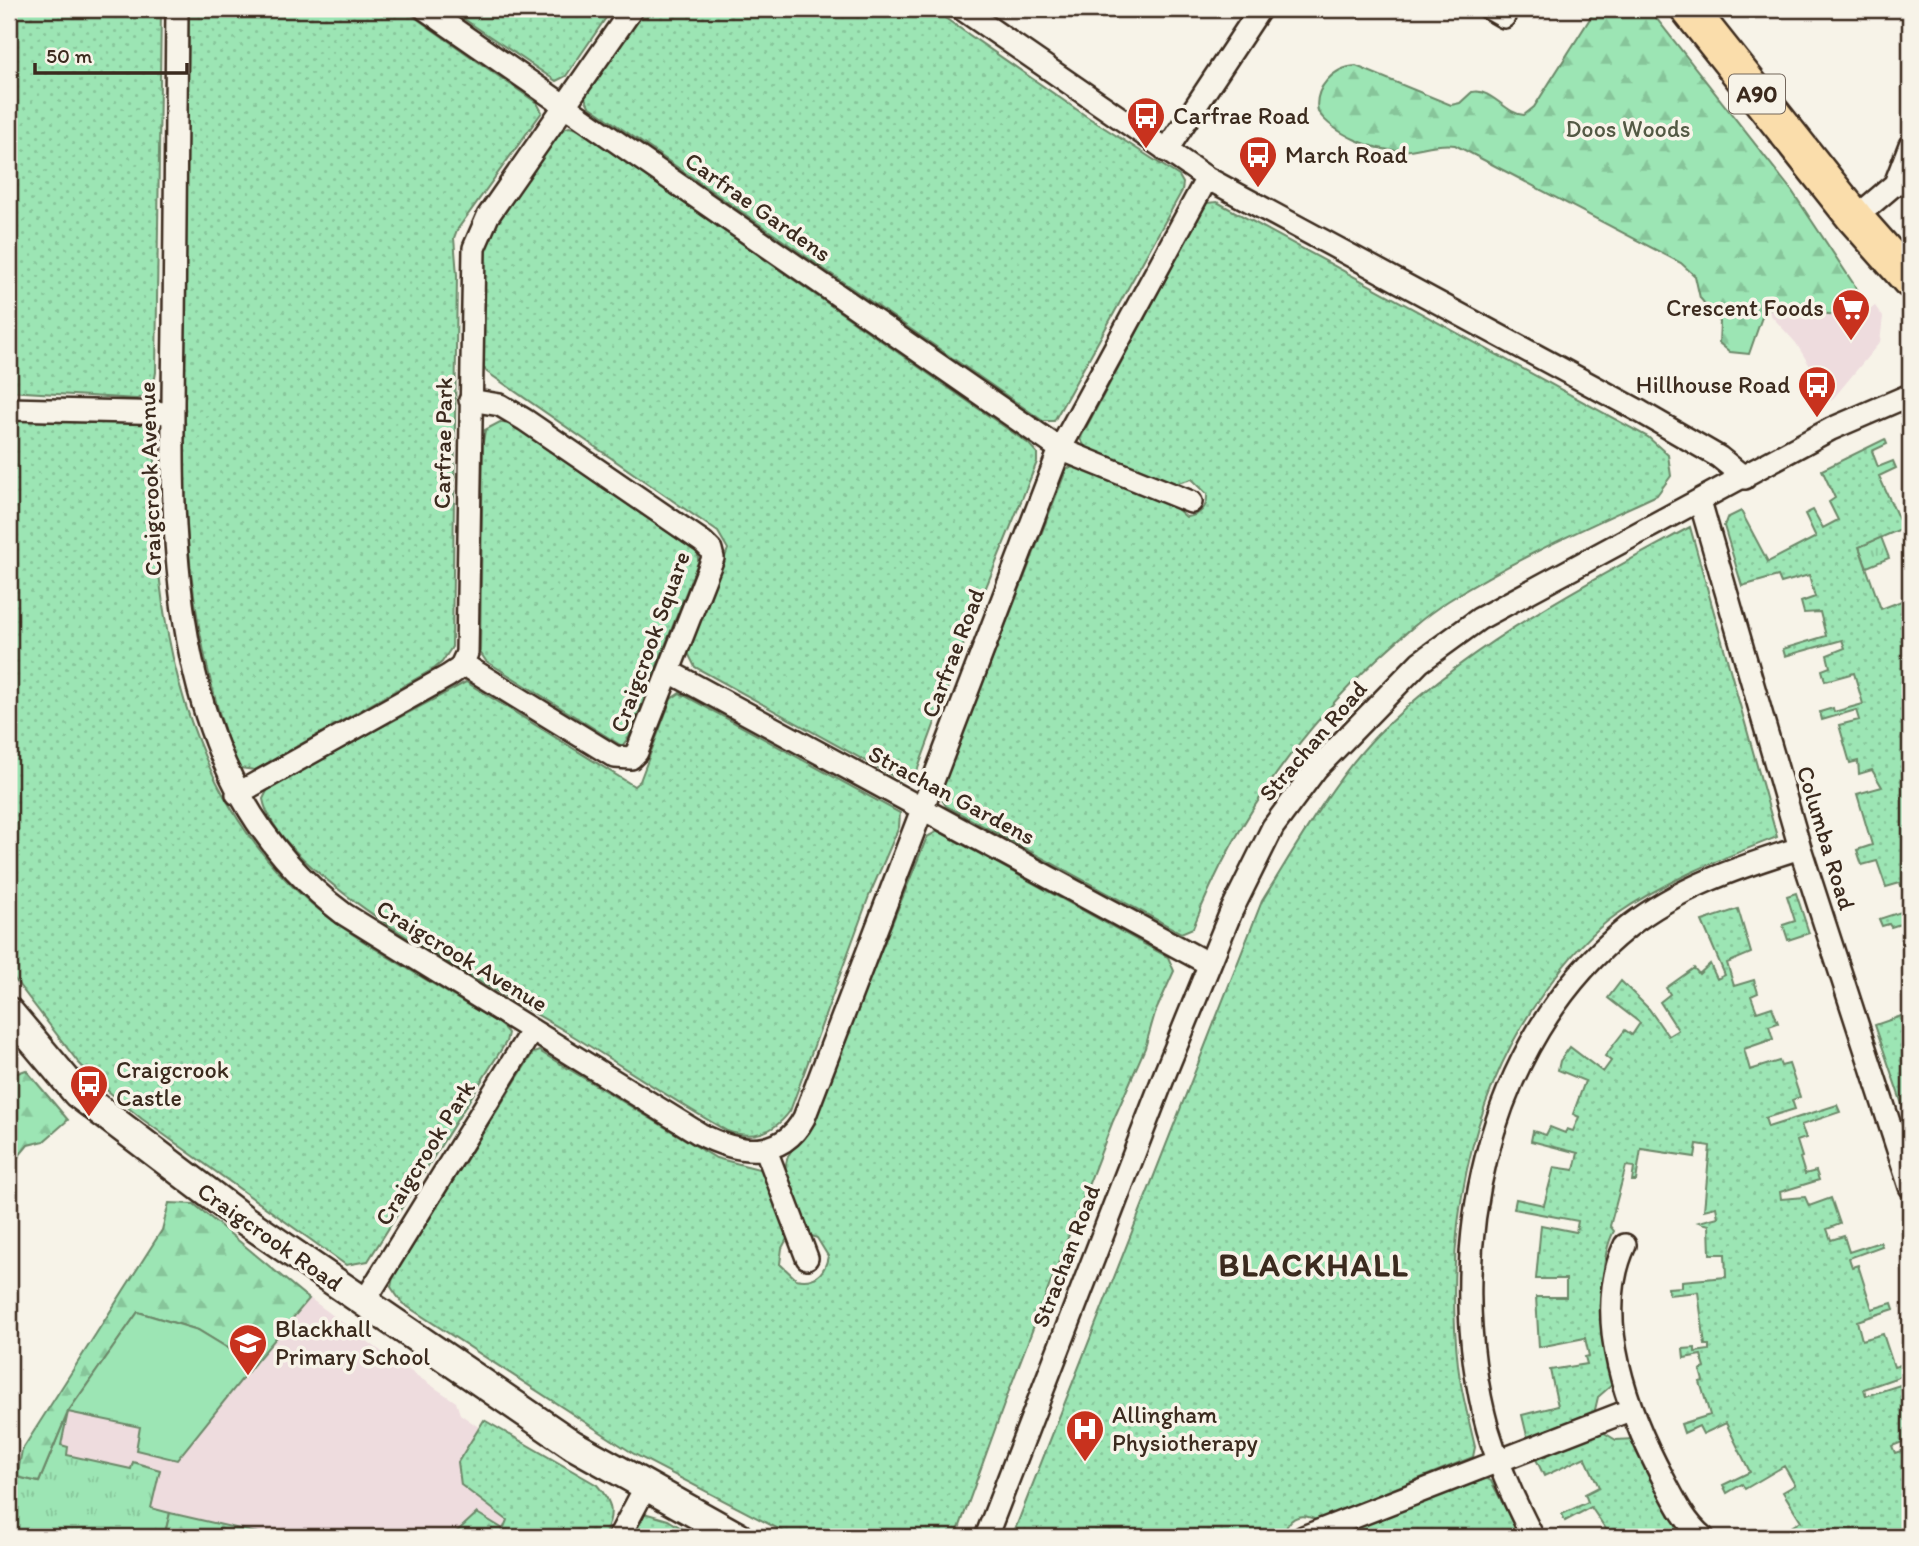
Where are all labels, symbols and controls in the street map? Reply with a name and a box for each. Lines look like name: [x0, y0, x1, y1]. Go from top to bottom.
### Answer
scale bar: [35, 32, 187, 76]
text: 50 m: [46, 43, 93, 68]
road number: A90: [1729, 74, 1785, 114]
bus stop icon: Carfrae Road: [1125, 95, 1167, 150]
place label: Carfrae Road: [1173, 101, 1310, 130]
park label: Doos Woods: [1565, 114, 1691, 143]
bus stop icon: March Road: [1237, 134, 1279, 189]
place label: March Road: [1285, 140, 1408, 169]
street label: Carfrae Gardens: [680, 145, 837, 268]
supermarket icon: Crescent Foods: [1830, 287, 1872, 342]
place label: Crescent Foods: [1666, 293, 1824, 322]
bus stop icon: Hillhouse Road: [1796, 364, 1838, 419]
place label: Hillhouse Road: [1636, 370, 1790, 399]
street label: Carfrae Park: [427, 377, 458, 509]
street label: Craigcrook Avenue: [132, 381, 167, 577]
street label: Craigcrook Square: [603, 547, 696, 736]
street label: Carfrae Road: [915, 584, 991, 722]
street label: Strachan Road: [1252, 674, 1373, 807]
street label: Strachan Gardens: [864, 738, 1041, 851]
street label: Columba Road: [1791, 762, 1862, 913]
street label: Craigcrook Avenue: [371, 893, 553, 1018]
place label: Craigcrook Castle: [116, 1055, 229, 1112]
bus stop icon: Craigcrook Castle: [68, 1063, 110, 1118]
street label: Craigcrook Park: [368, 1074, 481, 1231]
street label: Craigcrook Road: [192, 1176, 349, 1297]
street label: Strachan Road: [1025, 1180, 1106, 1331]
district label: BLACKHALL: [1219, 1246, 1410, 1284]
place label: Blackhall Primary School: [275, 1314, 430, 1371]
school or university icon: Blackhall Primary School: [227, 1322, 269, 1377]
place label: Allingham Physiotherapy: [1112, 1400, 1258, 1457]
hospital icon: Allingham Physiotherapy: [1064, 1408, 1106, 1463]

